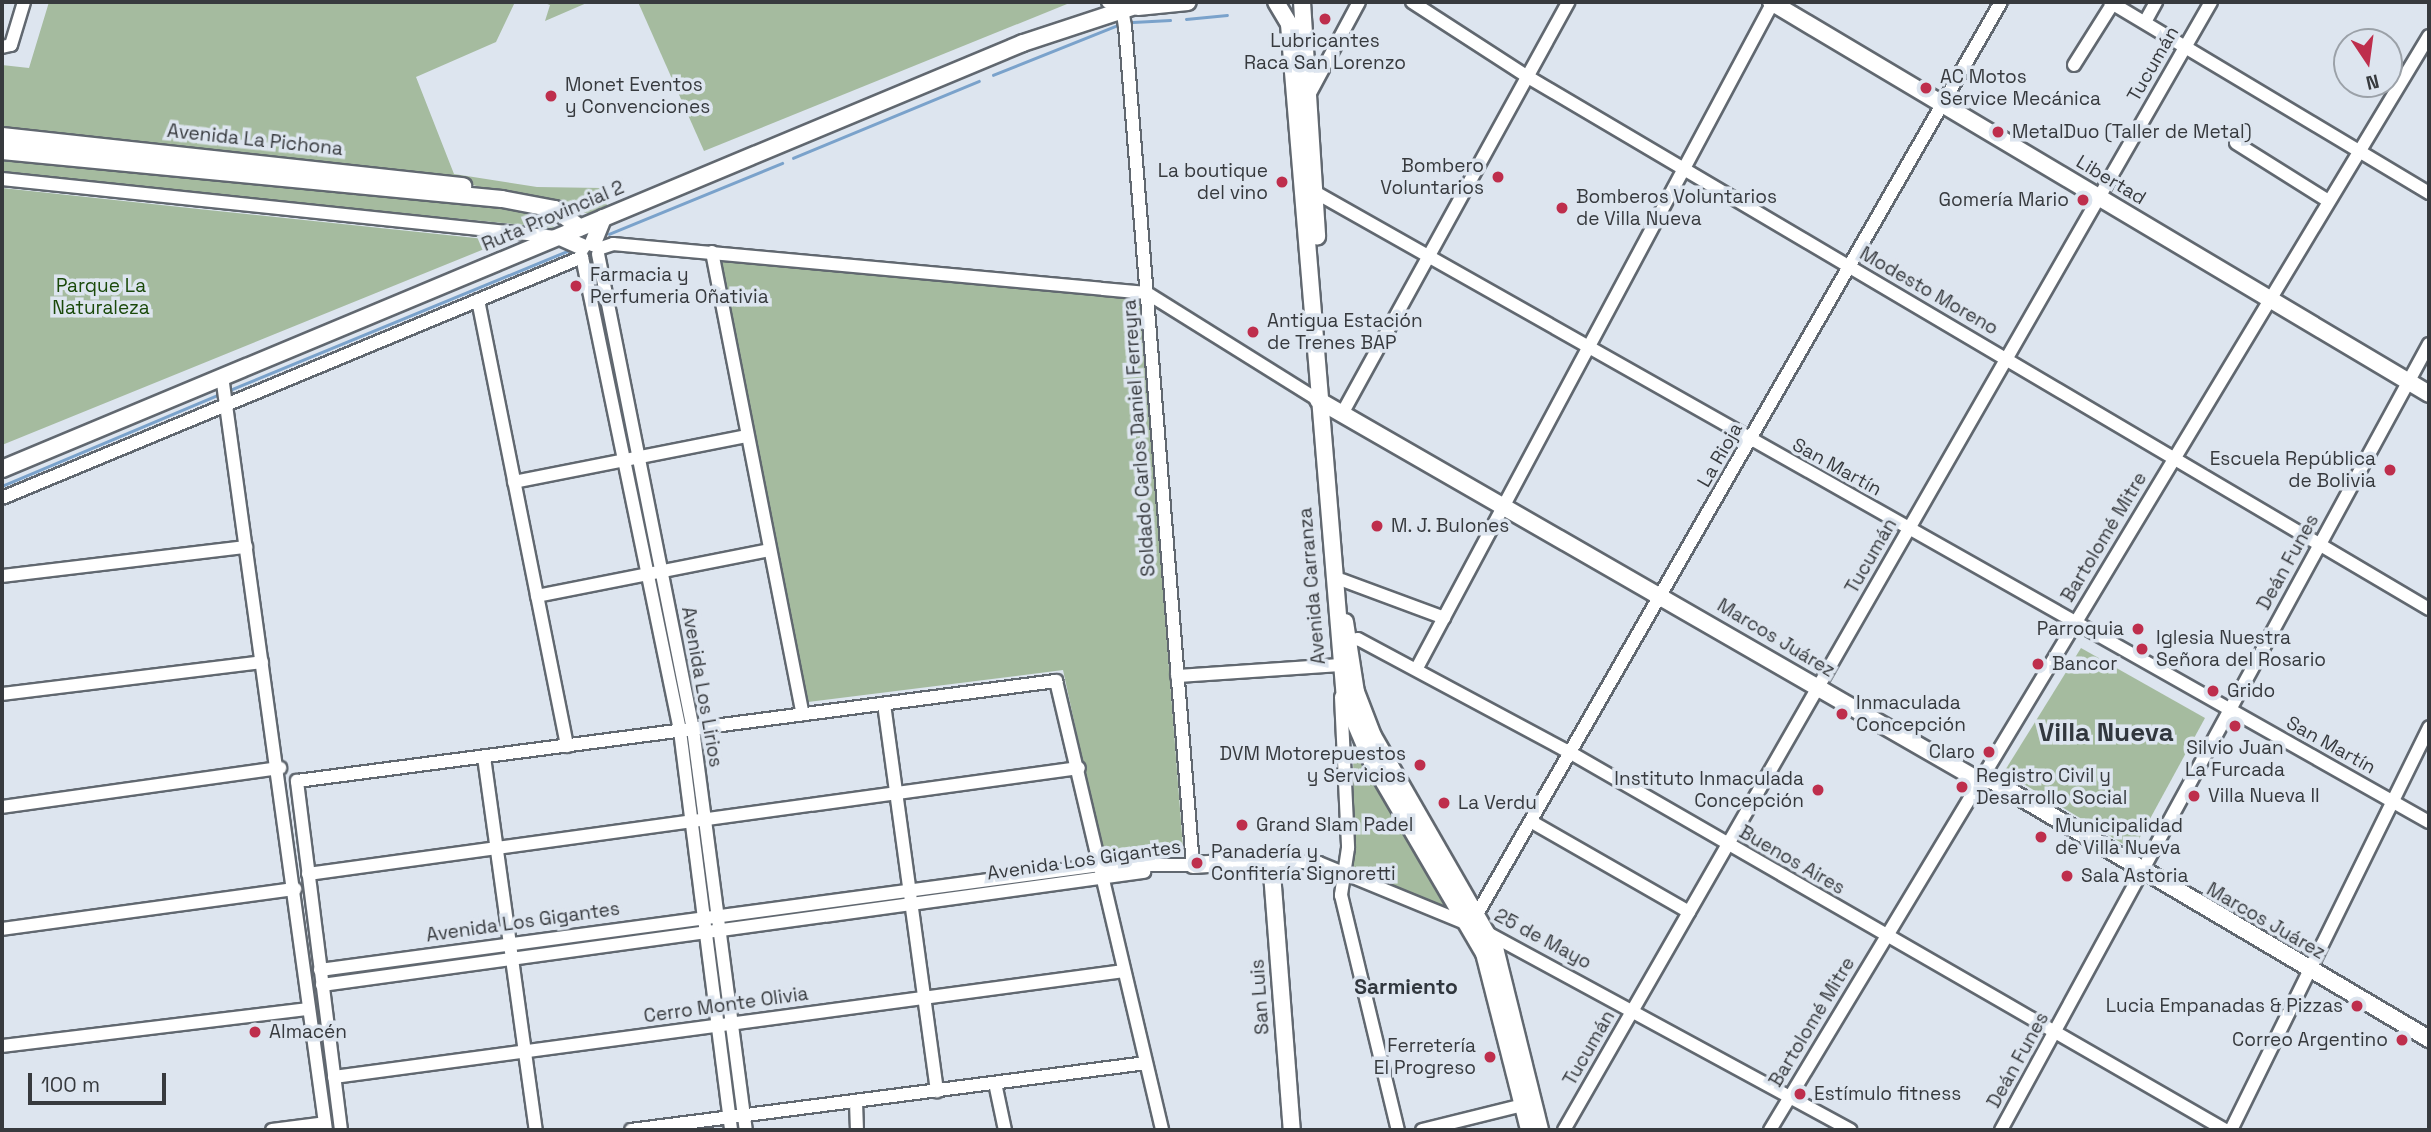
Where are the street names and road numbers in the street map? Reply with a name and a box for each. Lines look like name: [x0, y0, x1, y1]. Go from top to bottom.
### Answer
street label: Tucumán: [2122, 22, 2184, 106]
street label: Avenida La Pichona: [166, 119, 344, 161]
street label: Libertad: [2072, 150, 2150, 210]
street label: Ruta Provincial 2: [479, 176, 627, 256]
street label: Modesto Moreno: [1856, 242, 2002, 340]
street label: Soldado Carlos Daniel Ferreyra: [1118, 299, 1160, 577]
street label: La Rioja: [1693, 419, 1747, 491]
street label: San Martín: [1788, 433, 1886, 501]
street label: Bartolomé Mitre: [2056, 468, 2152, 606]
street label: Avenida Carranza: [1294, 507, 1330, 665]
street label: Deán Funes: [2252, 510, 2324, 614]
street label: Tucumán: [1840, 514, 1902, 598]
street label: Marcos Juárez: [1713, 594, 1839, 682]
street label: Avenida Los Lirios: [677, 605, 727, 769]
street label: San Martín: [2282, 711, 2380, 779]
street label: Buenos Aires: [1735, 821, 1849, 899]
street label: Avenida Los Gigantes: [986, 835, 1182, 885]
street label: Marcos Juárez: [2203, 878, 2329, 964]
street label: Avenida Los Gigantes: [425, 897, 621, 947]
street label: 25 de Mayo: [1491, 904, 1595, 974]
street label: Bartolomé Mitre: [1764, 953, 1860, 1091]
street label: San Luis: [1246, 958, 1274, 1036]
street label: Cerro Monte Olivia: [642, 982, 810, 1028]
street label: Tucumán: [1558, 1006, 1620, 1090]
street label: Deán Funes: [1982, 1008, 2054, 1112]

